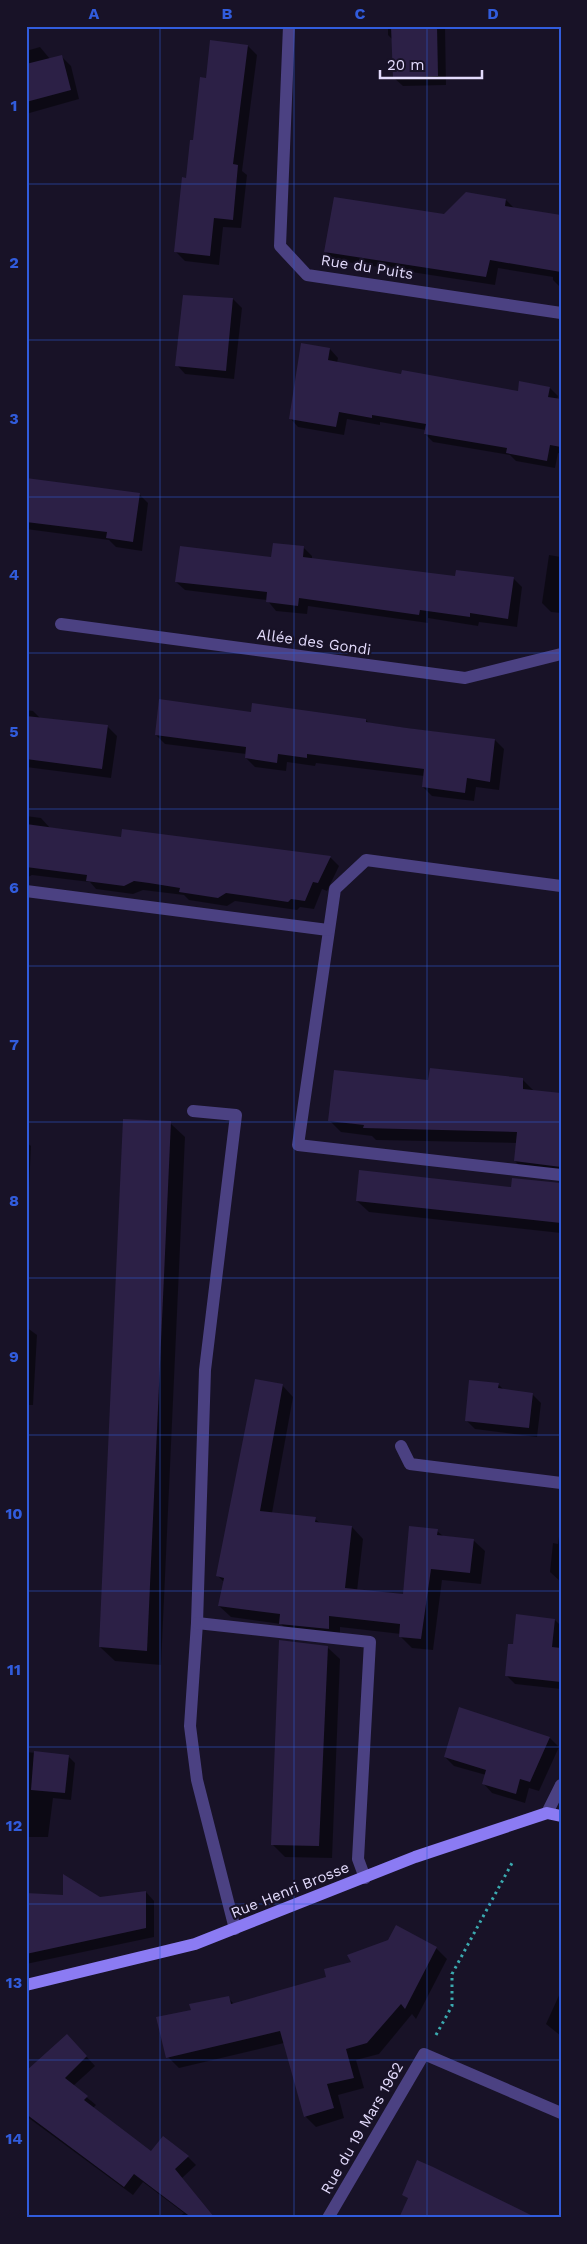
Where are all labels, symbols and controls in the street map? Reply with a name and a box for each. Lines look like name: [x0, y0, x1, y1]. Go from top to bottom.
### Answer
text: A: [89, 4, 100, 23]
text: B: [222, 4, 233, 23]
text: C: [355, 4, 366, 23]
text: D: [487, 4, 499, 23]
scale bar: [380, 48, 482, 80]
text: 20 m: [387, 56, 425, 74]
text: 1: [11, 96, 17, 115]
street label: Rue du Puits: [320, 251, 415, 283]
text: 2: [9, 253, 19, 272]
text: 3: [9, 409, 19, 428]
text: 4: [9, 565, 19, 584]
street label: Allée des Gondi: [256, 625, 372, 659]
text: 5: [9, 722, 19, 741]
text: 6: [9, 878, 19, 897]
text: 7: [9, 1035, 19, 1054]
text: 8: [9, 1191, 19, 1210]
text: 9: [9, 1347, 19, 1366]
text: 10: [5, 1504, 23, 1523]
text: 11: [7, 1660, 21, 1679]
text: 12: [6, 1816, 22, 1835]
street label: Rue Henri Brosse: [228, 1858, 352, 1922]
text: 13: [6, 1973, 22, 1992]
street label: Rue du 19 Mars 1962: [317, 2059, 407, 2197]
text: 14: [5, 2129, 23, 2148]

